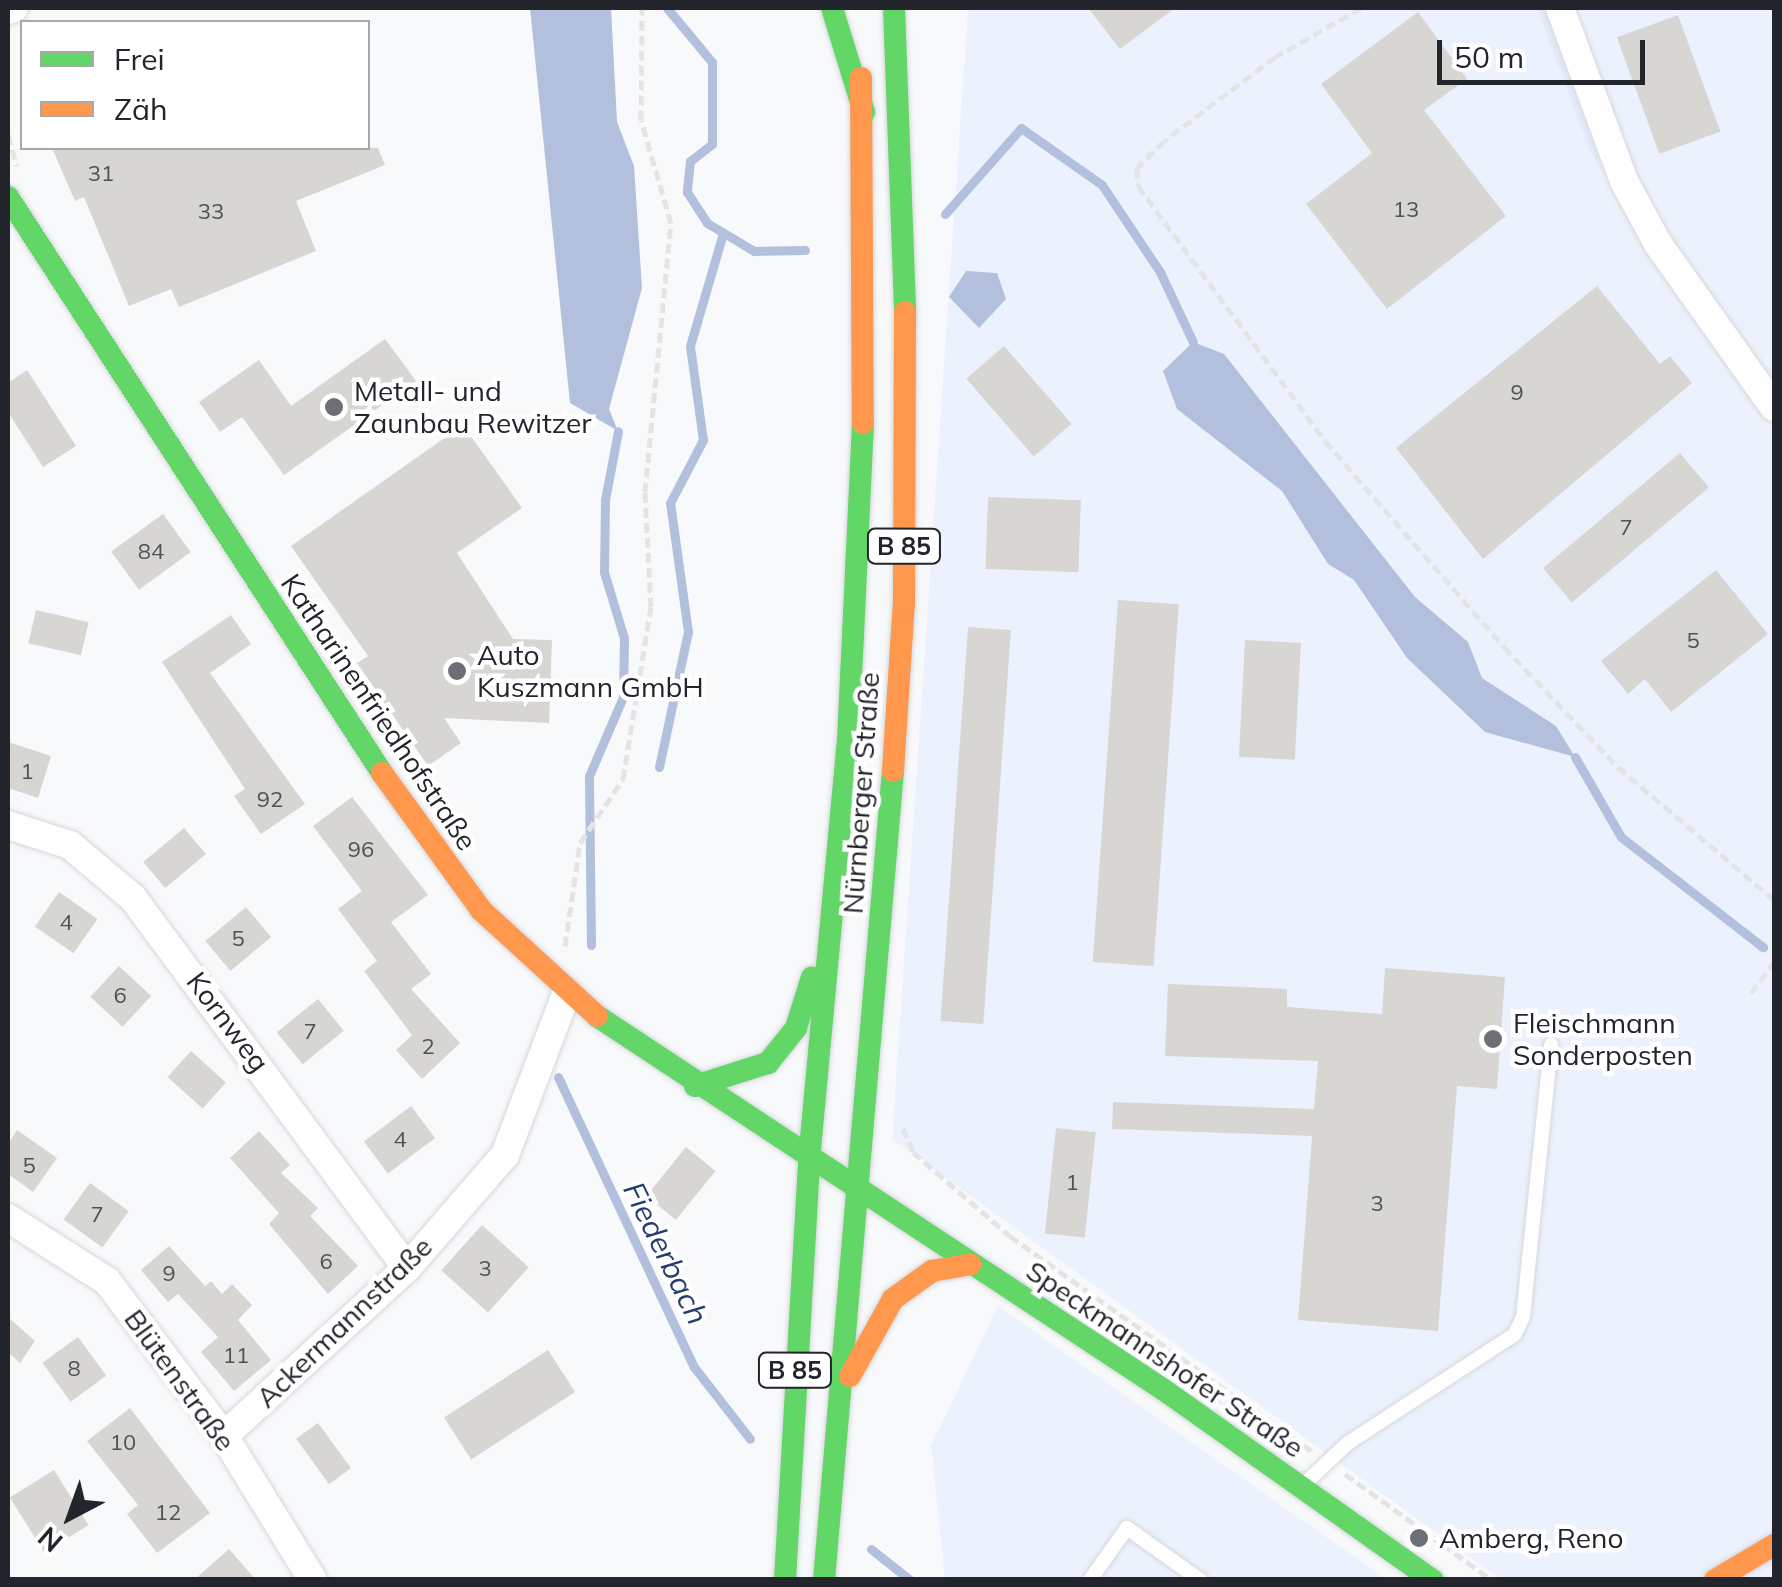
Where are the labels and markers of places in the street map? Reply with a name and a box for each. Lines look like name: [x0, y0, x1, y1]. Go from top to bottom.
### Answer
place label: Metall- und Zaunbau Rewitzer: [354, 374, 591, 440]
marker: Metall- und Zaunbau Rewitzer: [323, 396, 345, 418]
place label: Auto Kuszmann GmbH: [477, 638, 704, 704]
marker: Auto Kuszmann GmbH: [446, 660, 468, 682]
place label: Fleischmann Sonderposten: [1513, 1006, 1693, 1072]
marker: Fleischmann Sonderposten: [1482, 1028, 1504, 1050]
place label: Amberg, Reno: [1439, 1521, 1623, 1555]
marker: Amberg, Reno: [1408, 1527, 1430, 1549]

